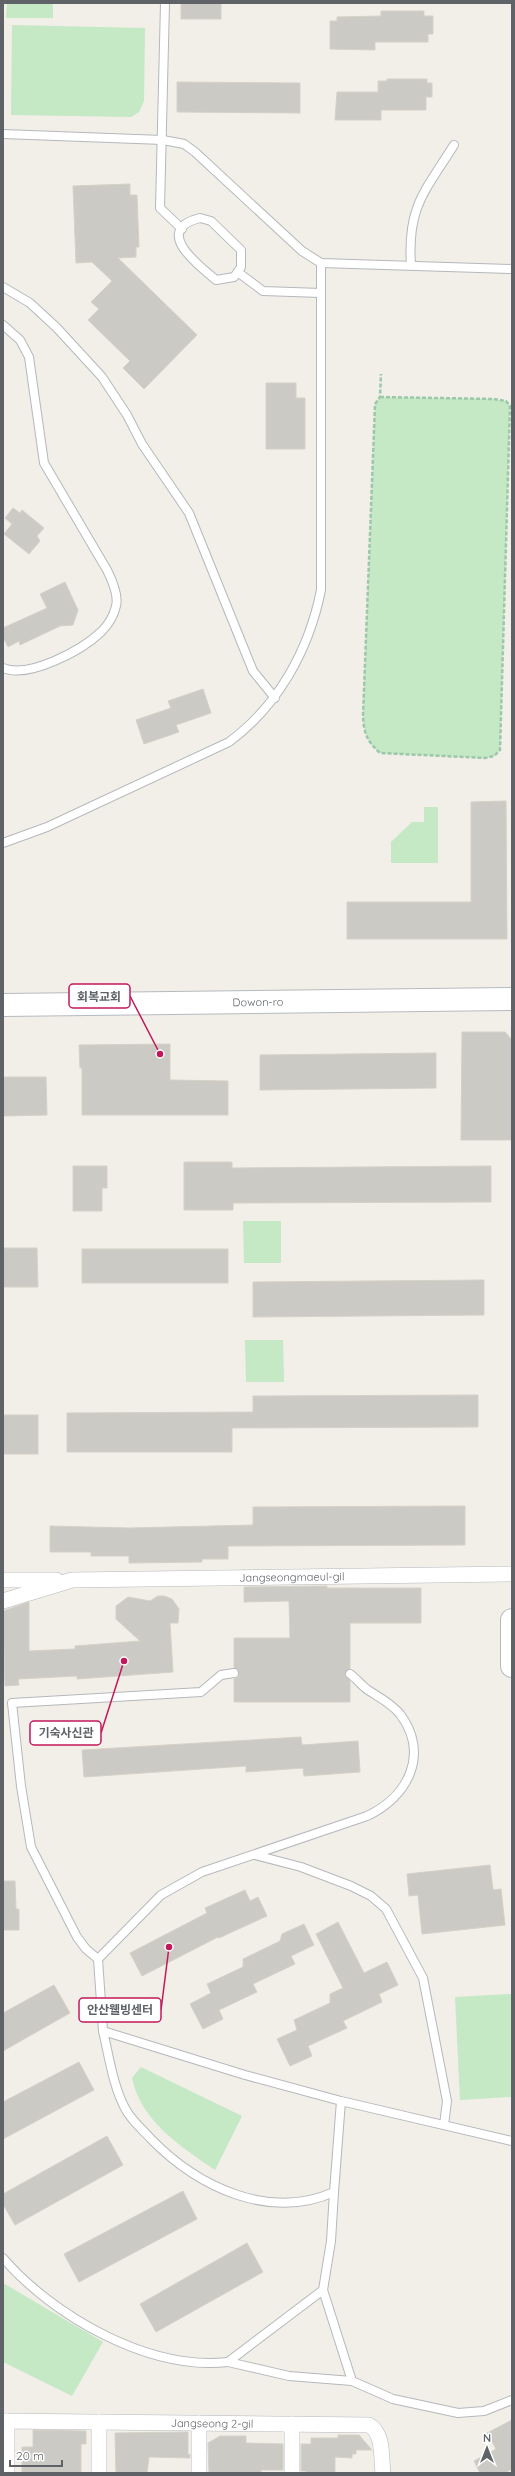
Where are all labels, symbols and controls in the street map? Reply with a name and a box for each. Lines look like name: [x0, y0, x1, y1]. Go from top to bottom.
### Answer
callout: 회복교회: [69, 984, 130, 1008]
text: 회복교회: [77, 989, 121, 1004]
street label: Dowon-ro: [232, 995, 284, 1009]
street label: Jangseongmaeul-gil: [239, 1569, 345, 1585]
callout: 기숙사신관: [30, 1721, 101, 1745]
text: 기숙사신관: [38, 1725, 94, 1740]
callout: 안산웰빙센터: [79, 1998, 161, 2022]
text: 안산웰빙센터: [87, 2002, 153, 2017]
street label: Jangseong 2-gil: [171, 2416, 253, 2431]
north arrow: [467, 2428, 507, 2468]
text: N: [483, 2431, 491, 2445]
scale bar: [10, 2442, 62, 2468]
text: 20 m: [16, 2448, 44, 2463]

